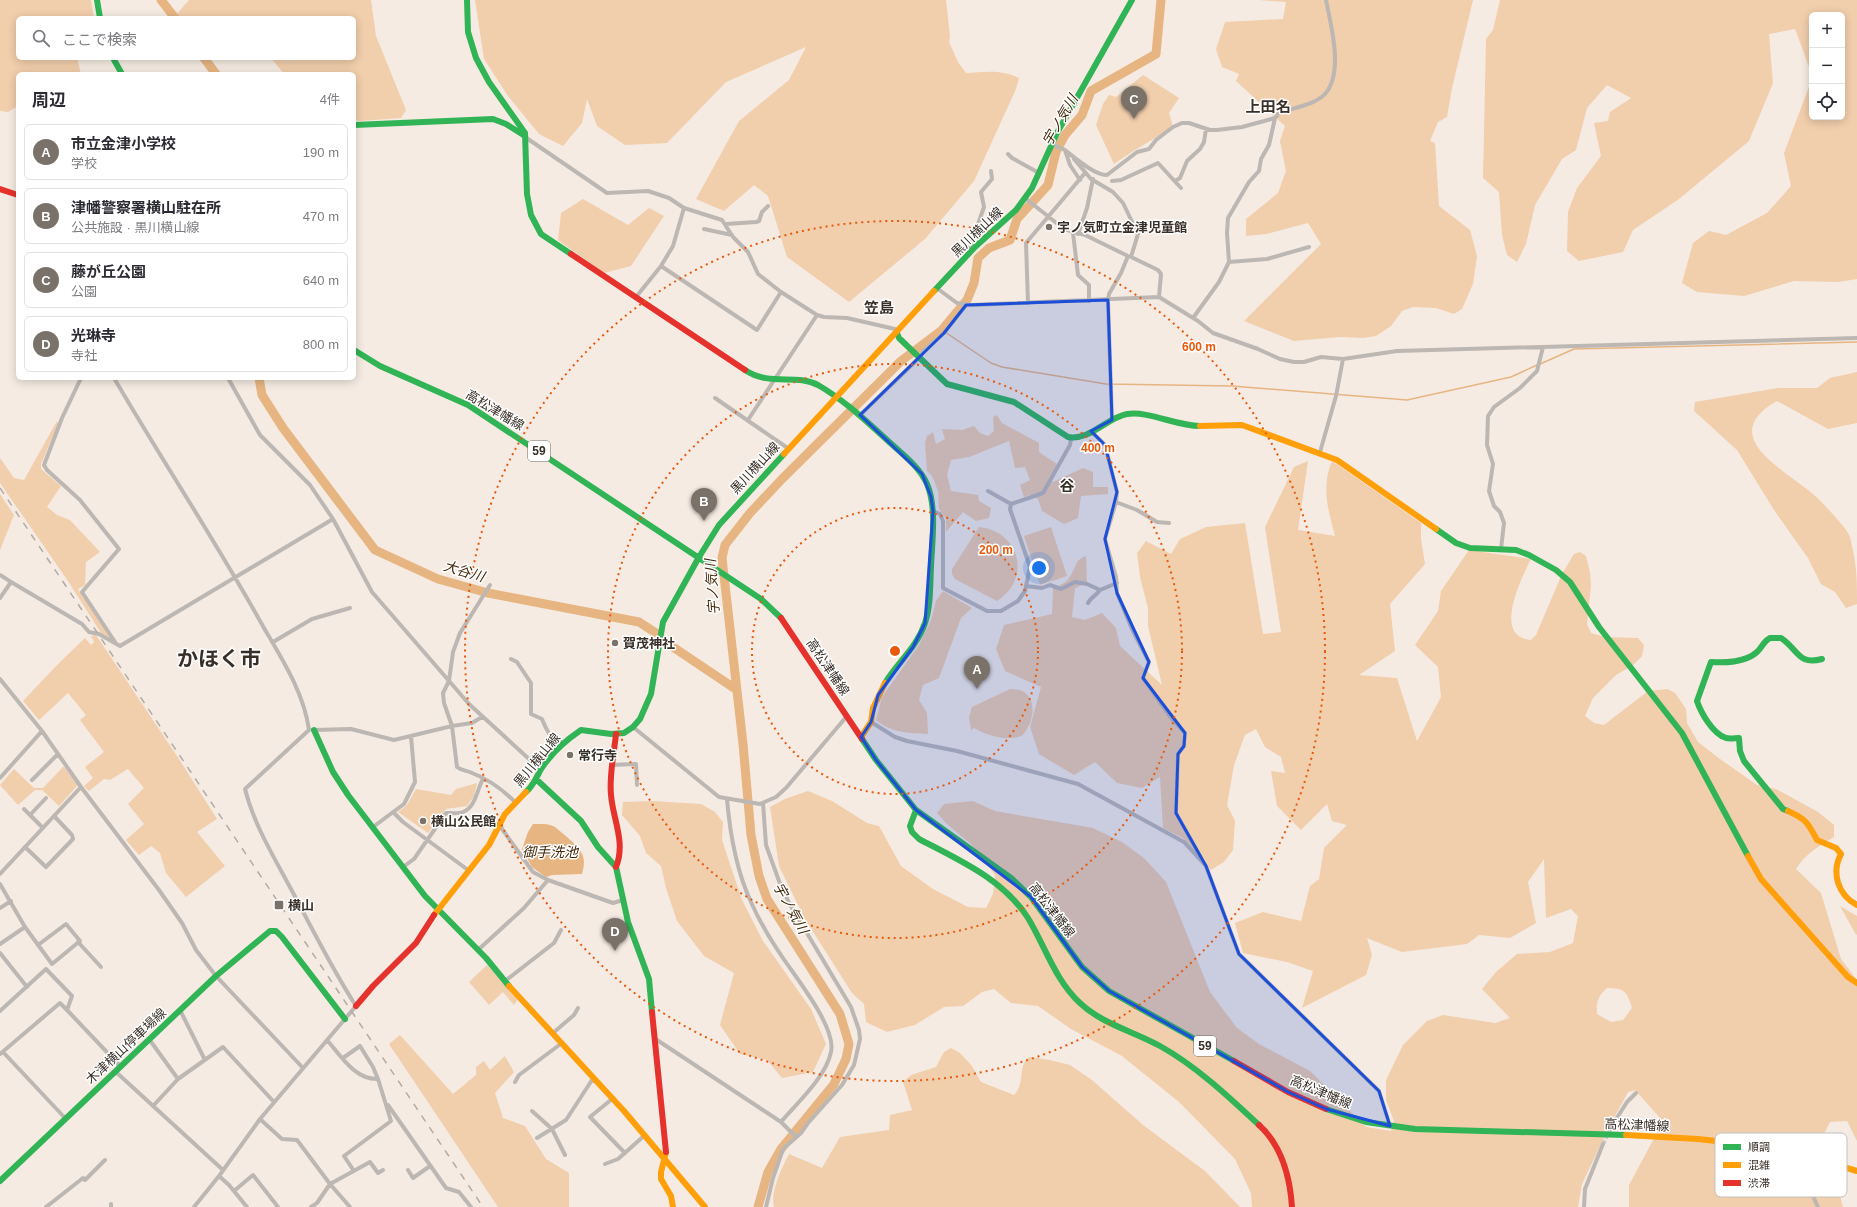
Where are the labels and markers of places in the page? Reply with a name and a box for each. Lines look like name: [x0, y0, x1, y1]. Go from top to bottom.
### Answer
pin: C: [1121, 86, 1147, 119]
place label: 宇ノ気町立金津児童館: [1057, 220, 1187, 235]
marker: 宇ノ気町立金津児童館: [1044, 222, 1054, 232]
pin: B: [691, 488, 717, 521]
place label: 賀茂神社: [623, 636, 675, 651]
marker: 賀茂神社: [610, 638, 620, 648]
centre of rings: [888, 644, 902, 658]
pin: A: [964, 656, 990, 689]
place label: 常行寺: [578, 748, 617, 763]
marker: 常行寺: [565, 750, 575, 760]
place label: 横山公民館: [431, 814, 496, 829]
marker: 横山公民館: [418, 816, 428, 826]
place label: 横山: [288, 898, 314, 913]
marker: 横山: [273, 899, 285, 911]
pin: D: [602, 918, 628, 951]

